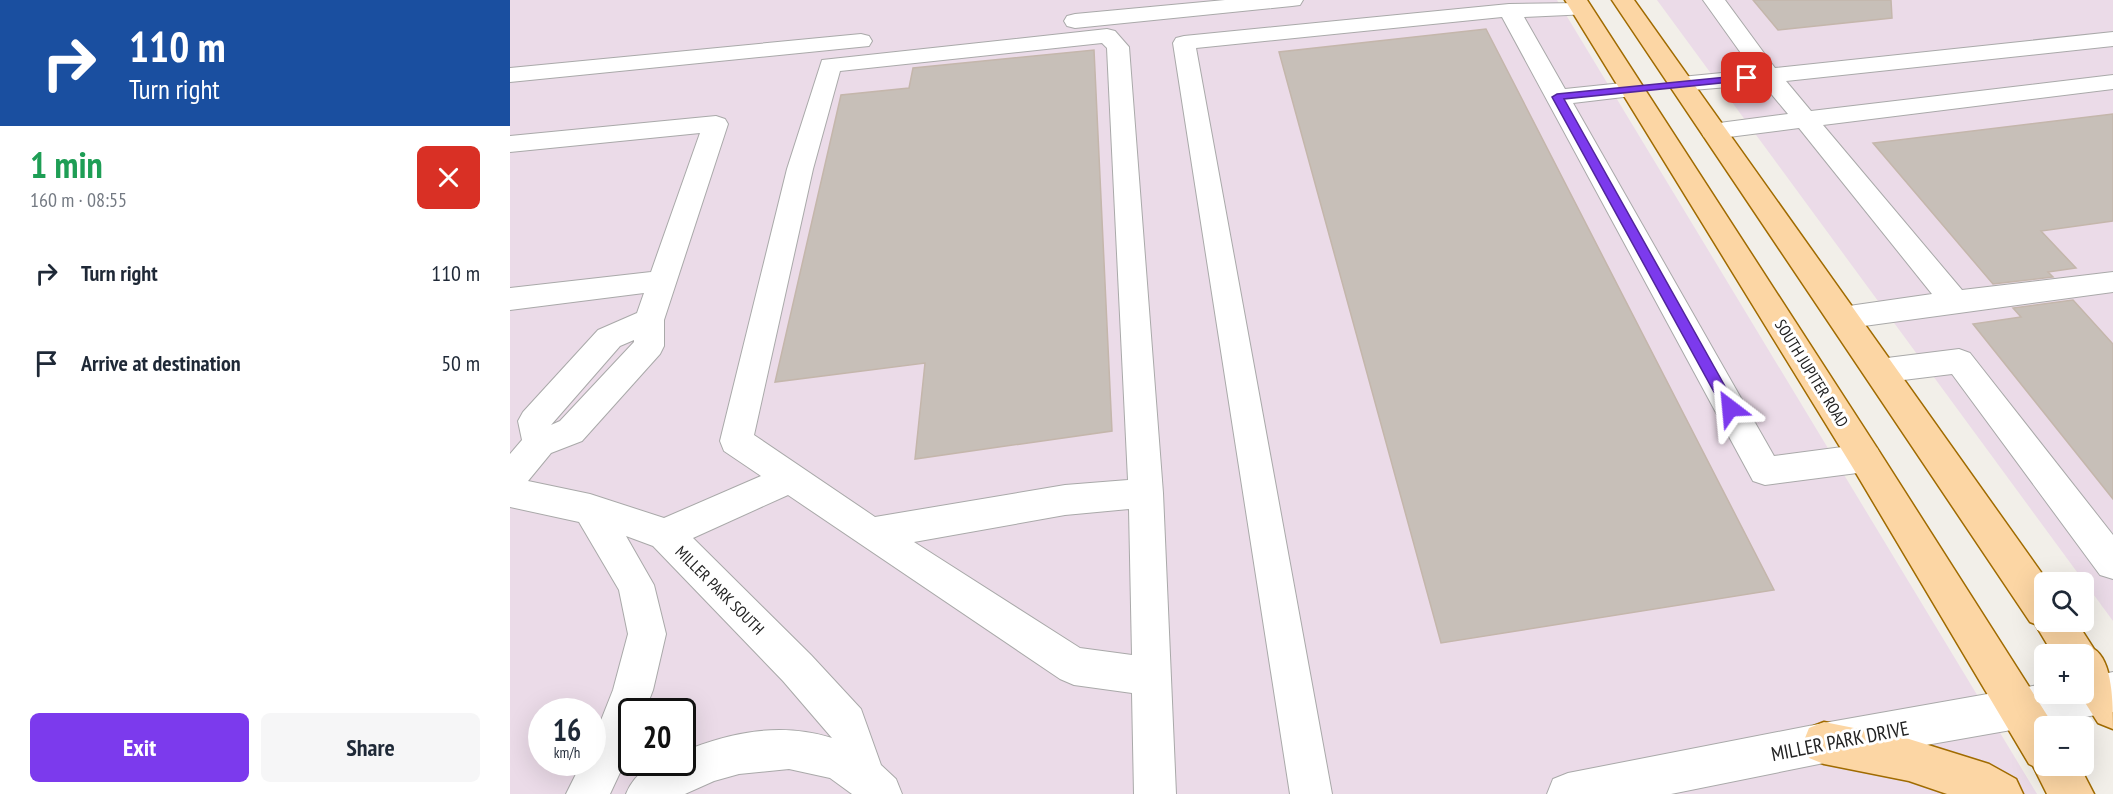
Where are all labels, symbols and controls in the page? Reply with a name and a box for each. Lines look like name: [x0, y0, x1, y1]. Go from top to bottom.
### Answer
text: 110 m: [129, 19, 226, 74]
icon: right: [30, 24, 108, 102]
pin: [1721, 52, 1772, 103]
icon: arrive: [1730, 61, 1763, 94]
text: Turn right: [129, 72, 220, 106]
text: 1 min: [30, 141, 103, 188]
button: close: [417, 146, 480, 209]
text: 160 m · 08:55: [30, 187, 127, 213]
icon: right: [30, 257, 63, 290]
text: Turn right: [81, 259, 158, 287]
text: 110 m: [431, 259, 480, 287]
street label: SOUTH JUPITER ROAD: [1771, 316, 1853, 430]
icon: arrive: [30, 347, 63, 380]
text: Arrive at destination: [81, 349, 241, 377]
text: 50 m: [441, 349, 480, 377]
position arrow: [1698, 376, 1762, 440]
street label: MILLER PARK SOUTH: [671, 541, 769, 639]
map controls: [2034, 572, 2094, 776]
button: search: [2034, 572, 2094, 632]
button: +: [2034, 644, 2094, 704]
speed limit sign: 20: [618, 698, 696, 776]
text: 16: [553, 710, 581, 749]
button: Exit: [30, 713, 249, 782]
button: Share: [261, 713, 480, 782]
street label: MILLER PARK DRIVE: [1769, 715, 1911, 767]
button: −: [2034, 716, 2094, 776]
text: km/h: [554, 743, 580, 762]

